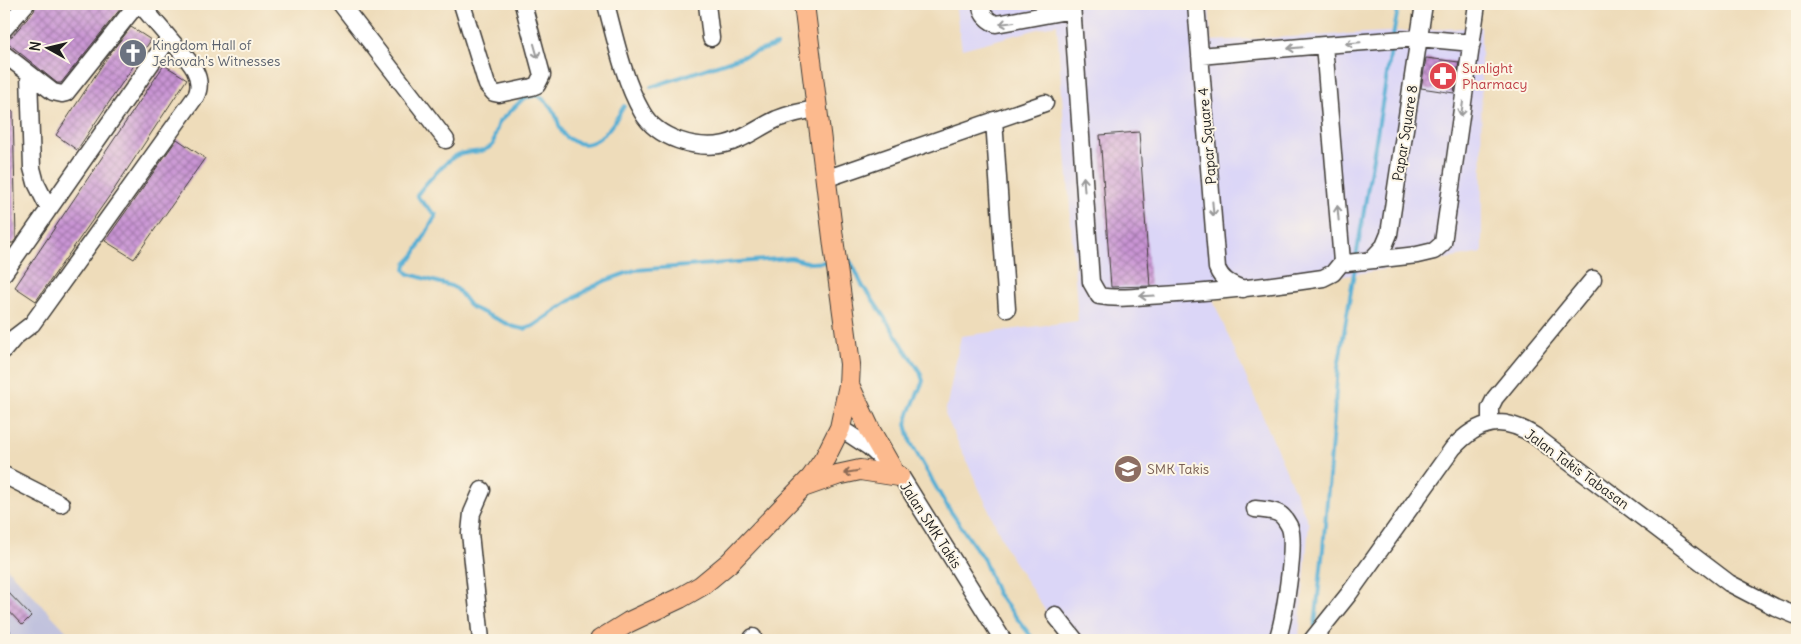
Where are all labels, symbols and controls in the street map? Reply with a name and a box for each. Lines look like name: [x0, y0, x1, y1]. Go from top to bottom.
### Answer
one-way arrow: [1000, 18, 1016, 28]
north arrow: [22, 22, 72, 72]
place label: Kingdom Hall of Jehovah's Witnesses: [152, 36, 280, 70]
church icon: Kingdom Hall of Jehovah's Witnesses: [118, 38, 148, 68]
one-way arrow: [1346, 38, 1362, 48]
text: N: [26, 40, 45, 52]
one-way arrow: [532, 42, 541, 58]
one-way arrow: [1288, 43, 1304, 52]
place label: Sunlight Pharmacy: [1462, 59, 1527, 93]
pharmacy icon: Sunlight Pharmacy: [1428, 61, 1458, 91]
street label: Papar Square 8: [1389, 84, 1421, 182]
street label: Papar Square 4: [1194, 87, 1220, 185]
one-way arrow: [1457, 101, 1467, 117]
one-way arrow: [1080, 177, 1089, 193]
one-way arrow: [1208, 201, 1217, 217]
one-way arrow: [1333, 205, 1343, 221]
one-way arrow: [1139, 292, 1155, 301]
street label: Jalan Takis Tabasan: [1521, 425, 1633, 513]
school or university icon: SMK Takis: [1113, 454, 1143, 484]
place label: SMK Takis: [1147, 460, 1209, 478]
one-way arrow: [843, 467, 859, 477]
street label: Jalan SMK Takis: [896, 478, 966, 572]

